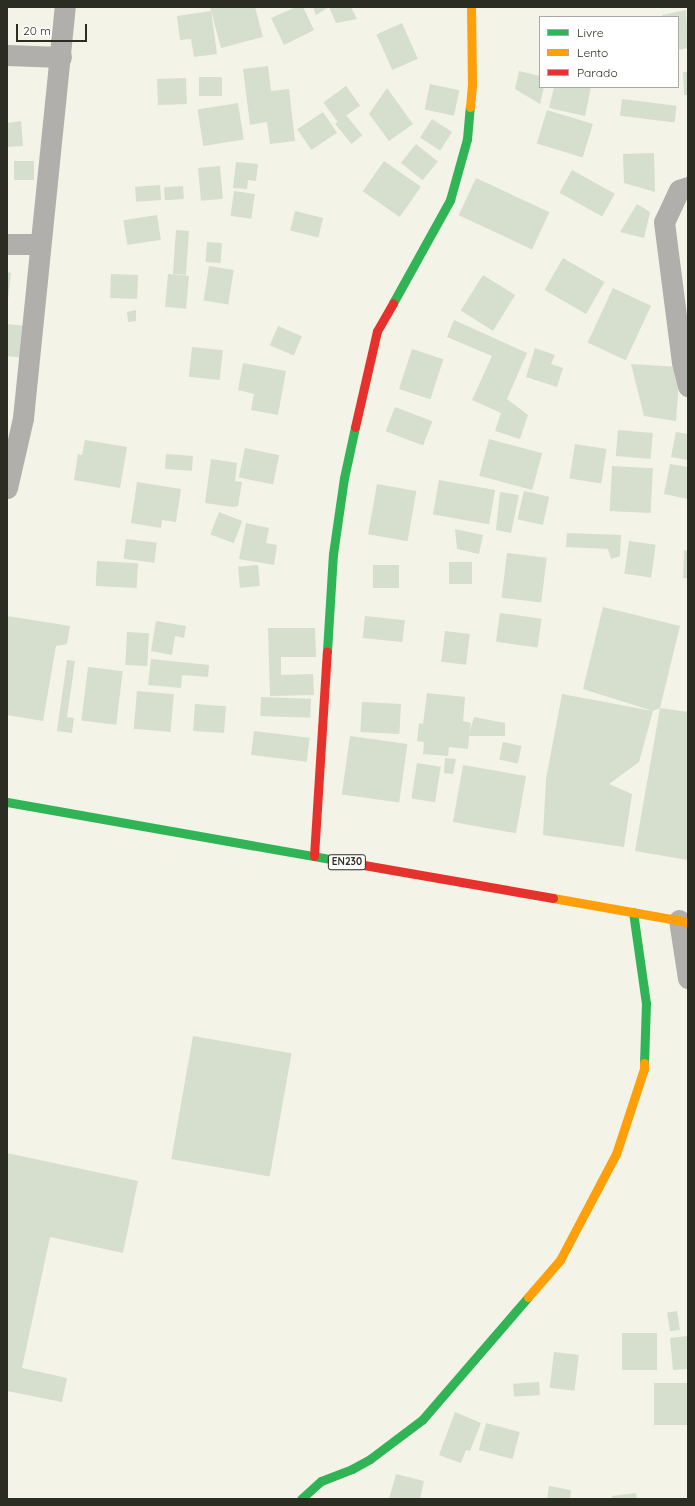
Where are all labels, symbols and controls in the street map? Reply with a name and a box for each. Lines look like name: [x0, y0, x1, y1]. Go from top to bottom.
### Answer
scale bar: [18, 16, 89, 42]
legend: [539, 16, 679, 88]
text: 20 m: [23, 23, 51, 38]
text: Livre: [577, 25, 603, 40]
text: Lento: [577, 45, 608, 60]
text: Parado: [577, 65, 618, 80]
road number: EN230: [327, 854, 367, 870]

